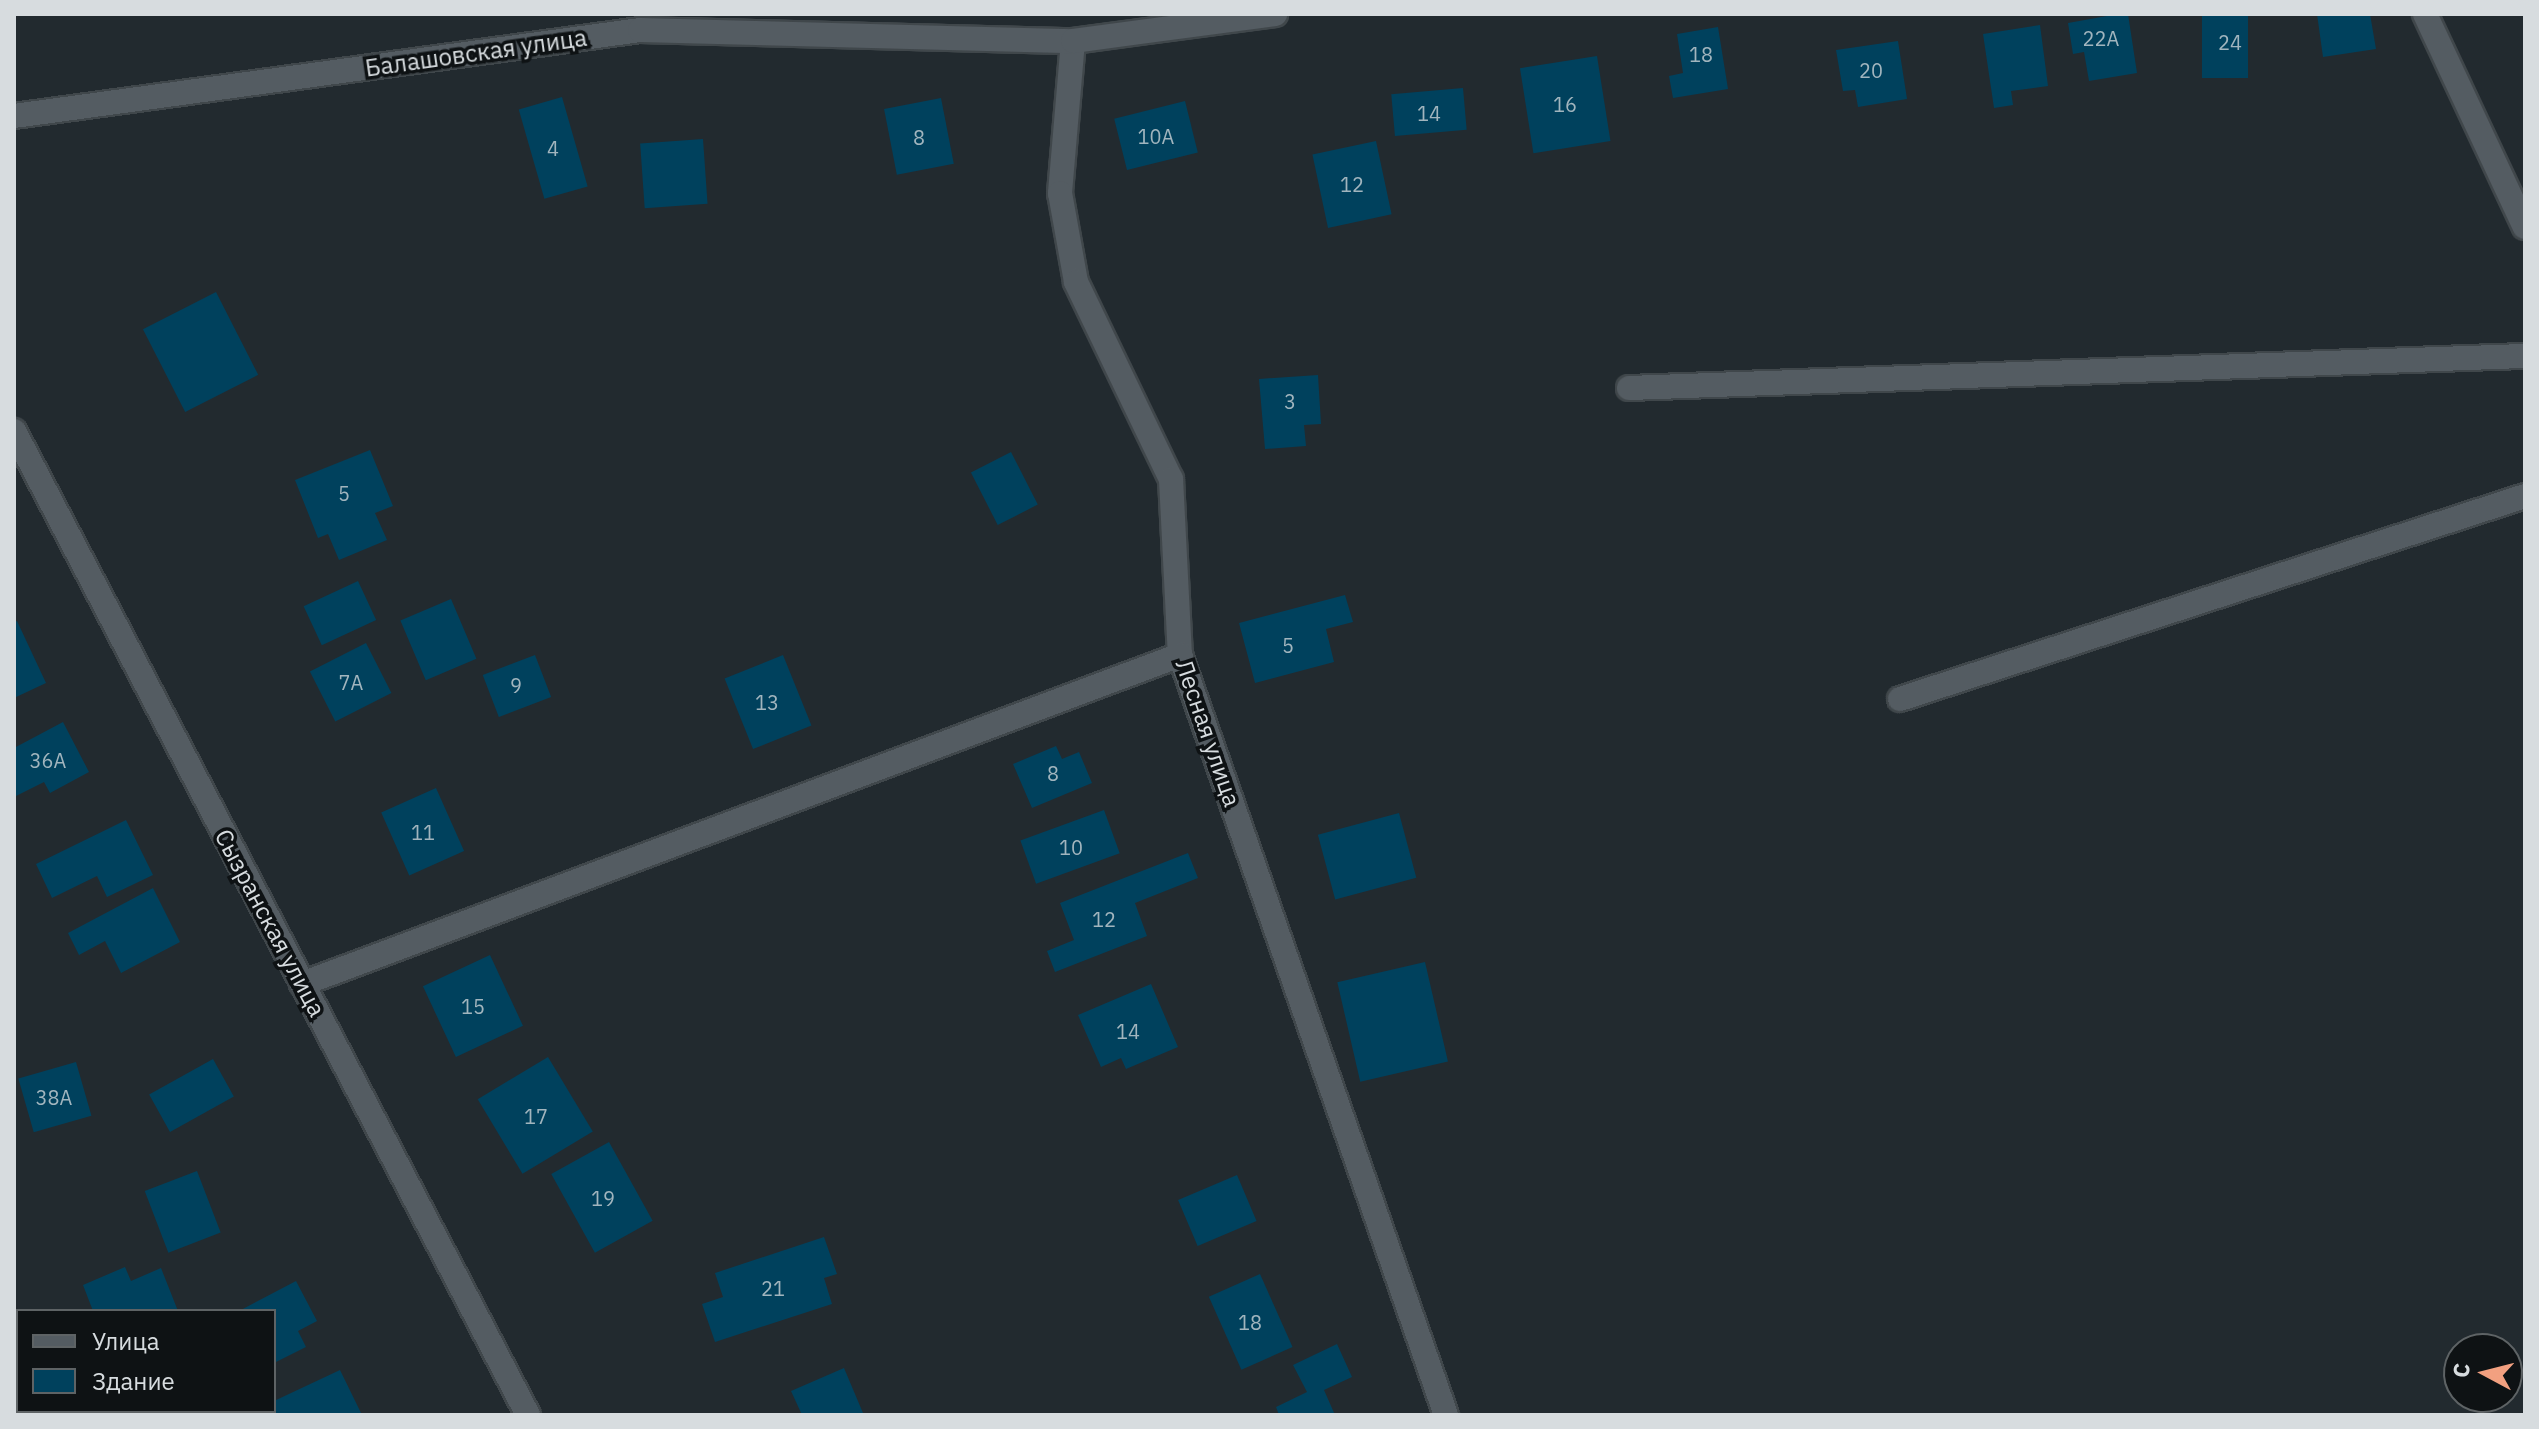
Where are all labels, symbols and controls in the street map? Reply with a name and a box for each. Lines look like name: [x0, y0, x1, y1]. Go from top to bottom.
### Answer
street label: Балашовская улица: [363, 23, 589, 83]
house number: 22А: [2083, 26, 2119, 50]
house number: 24: [2218, 30, 2242, 54]
house number: 18: [1689, 42, 1713, 66]
house number: 20: [1859, 58, 1883, 82]
house number: 16: [1553, 92, 1577, 116]
house number: 14: [1417, 101, 1441, 125]
house number: 10А: [1138, 124, 1174, 148]
house number: 8: [913, 125, 925, 149]
house number: 4: [547, 136, 559, 160]
house number: 12: [1340, 172, 1364, 196]
house number: 3: [1284, 389, 1296, 413]
house number: 5: [338, 481, 350, 505]
house number: 5: [1282, 633, 1294, 657]
street label: Лесная улица: [1169, 656, 1247, 810]
house number: 7А: [339, 670, 363, 694]
house number: 9: [510, 673, 522, 697]
house number: 13: [755, 690, 779, 714]
house number: 36А: [30, 748, 66, 772]
house number: 8: [1047, 761, 1059, 785]
house number: 11: [411, 820, 435, 844]
street label: Сызранская улица: [208, 824, 332, 1022]
house number: 10: [1059, 835, 1083, 859]
house number: 12: [1092, 907, 1116, 931]
house number: 15: [461, 994, 485, 1018]
house number: 14: [1116, 1019, 1140, 1043]
house number: 38А: [36, 1085, 72, 1109]
house number: 17: [524, 1104, 548, 1128]
house number: 19: [591, 1186, 615, 1210]
house number: 21: [761, 1276, 785, 1300]
legend: [16, 1309, 276, 1413]
house number: 18: [1238, 1310, 1262, 1334]
text: Улица: [92, 1325, 160, 1357]
north arrow: [2443, 1333, 2523, 1413]
text: С: [2445, 1361, 2476, 1379]
text: Здание: [92, 1365, 175, 1397]

